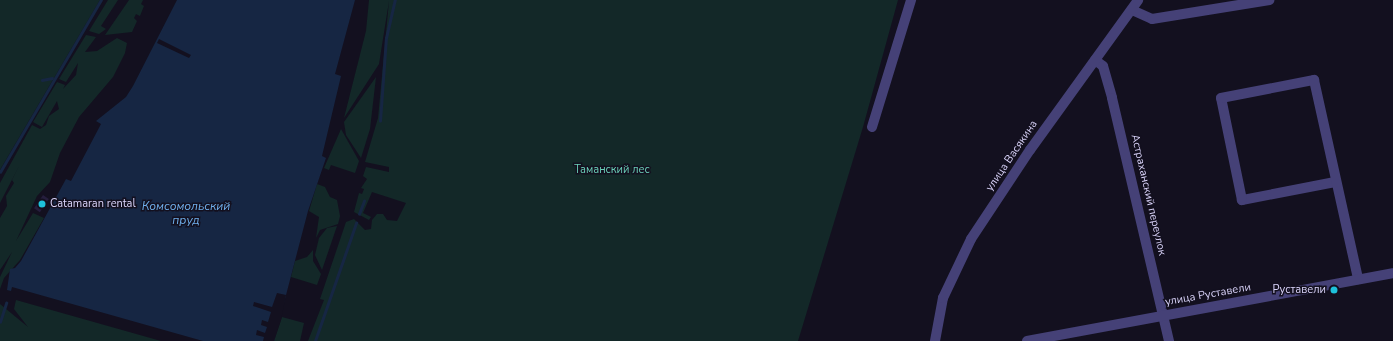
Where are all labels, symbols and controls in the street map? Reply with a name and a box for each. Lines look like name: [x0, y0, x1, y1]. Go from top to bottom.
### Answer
street label: улица Васякина: [983, 118, 1041, 194]
street label: Астраханский переулок: [1128, 133, 1168, 257]
park label: Таманский лес: [574, 163, 650, 177]
place label: Catamaran rental: [50, 197, 136, 211]
marker: Catamaran rental: [37, 199, 47, 209]
water label: Комсомольский пруд: [142, 200, 230, 228]
street label: улица Руставели: [1164, 281, 1252, 309]
place label: Руставели: [1273, 283, 1326, 297]
marker: Руставели: [1329, 285, 1339, 295]

